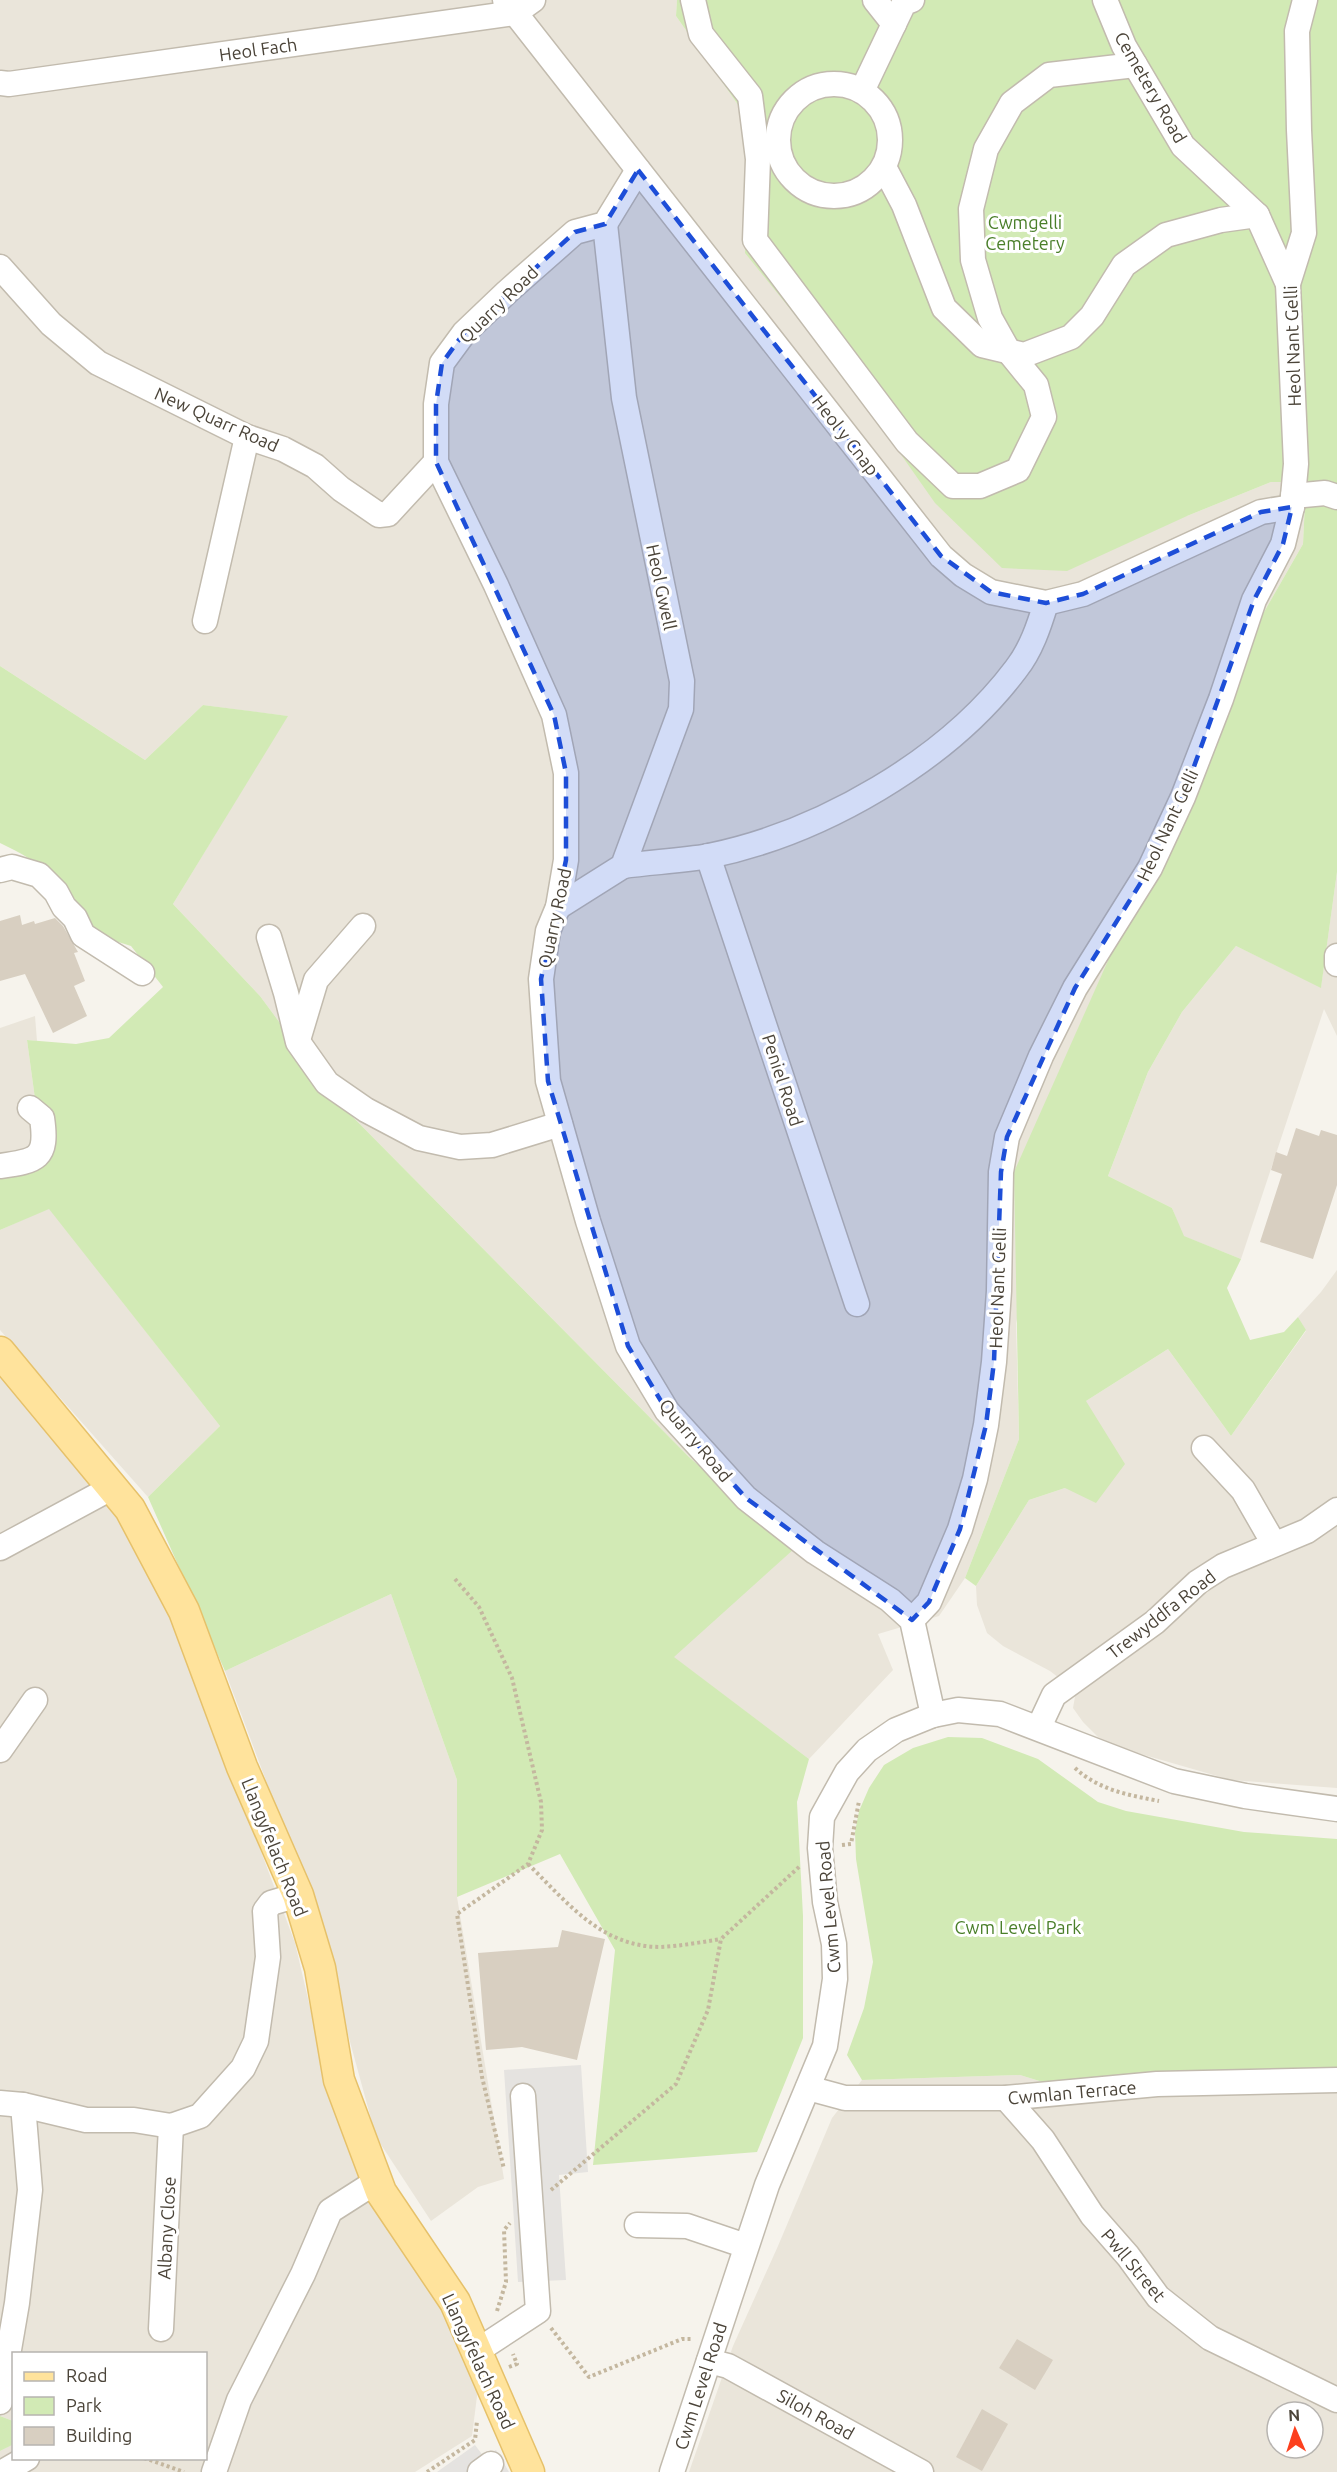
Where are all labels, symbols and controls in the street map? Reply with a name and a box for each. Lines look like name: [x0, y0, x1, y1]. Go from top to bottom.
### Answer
street label: Cemetery Road: [1111, 28, 1191, 146]
street label: Heol Fach: [218, 34, 298, 64]
park label: Cwmgelli Cemetery: [985, 212, 1065, 253]
street label: Quarry Road: [454, 261, 542, 347]
street label: Heol Nant Gelli: [1280, 285, 1304, 407]
street label: New Quarr Road: [151, 383, 282, 456]
street label: Heol y Cnap: [809, 391, 883, 479]
street label: Heol Gwell: [643, 542, 681, 632]
street label: Heol Nant Gelli: [1132, 766, 1202, 884]
street label: Quarry Road: [534, 866, 575, 970]
street label: Peniel Road: [759, 1032, 807, 1128]
street label: Heol Nant Gelli: [985, 1227, 1009, 1349]
street label: Quarry Road: [655, 1395, 736, 1486]
street label: Trewyddfa Road: [1103, 1566, 1219, 1662]
street label: Llangyfelach Road: [238, 1775, 312, 1919]
street label: Cwm Level Road: [812, 1840, 844, 1974]
park label: Cwm Level Park: [955, 1917, 1081, 1937]
street label: Cwmlan Terrace: [1007, 2076, 1137, 2108]
street label: Albany Close: [153, 2176, 179, 2280]
street label: Pwll Street: [1098, 2225, 1170, 2305]
street label: Llangyfelach Road: [439, 2290, 519, 2432]
street label: Cwm Level Road: [670, 2320, 730, 2452]
legend: [12, 2352, 207, 2460]
text: Road: [66, 2365, 108, 2385]
street label: Siloh Road: [774, 2385, 858, 2443]
text: Park: [66, 2395, 102, 2415]
north arrow: [1265, 2400, 1325, 2460]
text: N: [1288, 2406, 1301, 2424]
text: Building: [66, 2425, 132, 2445]

